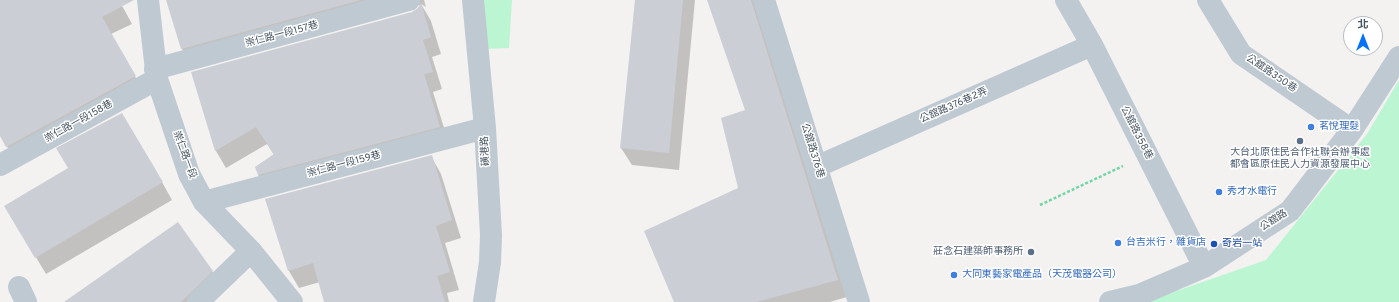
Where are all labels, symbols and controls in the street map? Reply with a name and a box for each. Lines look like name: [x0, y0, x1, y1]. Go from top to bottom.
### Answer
north arrow: [1343, 16, 1383, 56]
text: 北: [1358, 18, 1369, 32]
street label: 崇仁路一段157巷: [244, 19, 320, 51]
street label: 公舘路350巷: [1243, 53, 1299, 95]
street label: 公舘路376巷2弄: [918, 86, 990, 126]
street label: 崇仁路一段158巷: [43, 98, 115, 146]
street label: 公舘路358巷: [1117, 104, 1155, 162]
place label: 茗悅理髮: [1319, 121, 1359, 133]
street label: 公舘路376巷: [798, 122, 826, 180]
marker: 茗悅理髮: [1306, 122, 1316, 132]
street label: 崇仁路一段: [170, 129, 198, 181]
street label: 磺港路: [479, 136, 493, 166]
marker: 大台北原住民合作社聯合辦事處 都會區原住民人力資源發展中心: [1295, 136, 1305, 146]
place label: 大台北原住民合作社聯合辦事處 都會區原住民人力資源發展中心: [1230, 147, 1370, 170]
street label: 崇仁路一段159巷: [306, 149, 382, 181]
place label: 秀才水電行: [1227, 186, 1277, 198]
marker: 秀才水電行: [1214, 187, 1224, 197]
street label: 公舘路: [1258, 208, 1290, 234]
place label: 台吉米行，雜貨店: [1126, 237, 1206, 249]
marker: 台吉米行，雜貨店: [1113, 238, 1123, 248]
place label: 奇岩一站: [1222, 238, 1262, 250]
marker: 奇岩一站: [1209, 239, 1219, 249]
place label: 莊念石建築師事務所: [933, 246, 1023, 258]
marker: 莊念石建築師事務所: [1026, 247, 1036, 257]
place label: 大同東藝家電產品（天茂電器公司）: [962, 269, 1122, 281]
marker: 大同東藝家電產品（天茂電器公司）: [949, 270, 959, 280]

